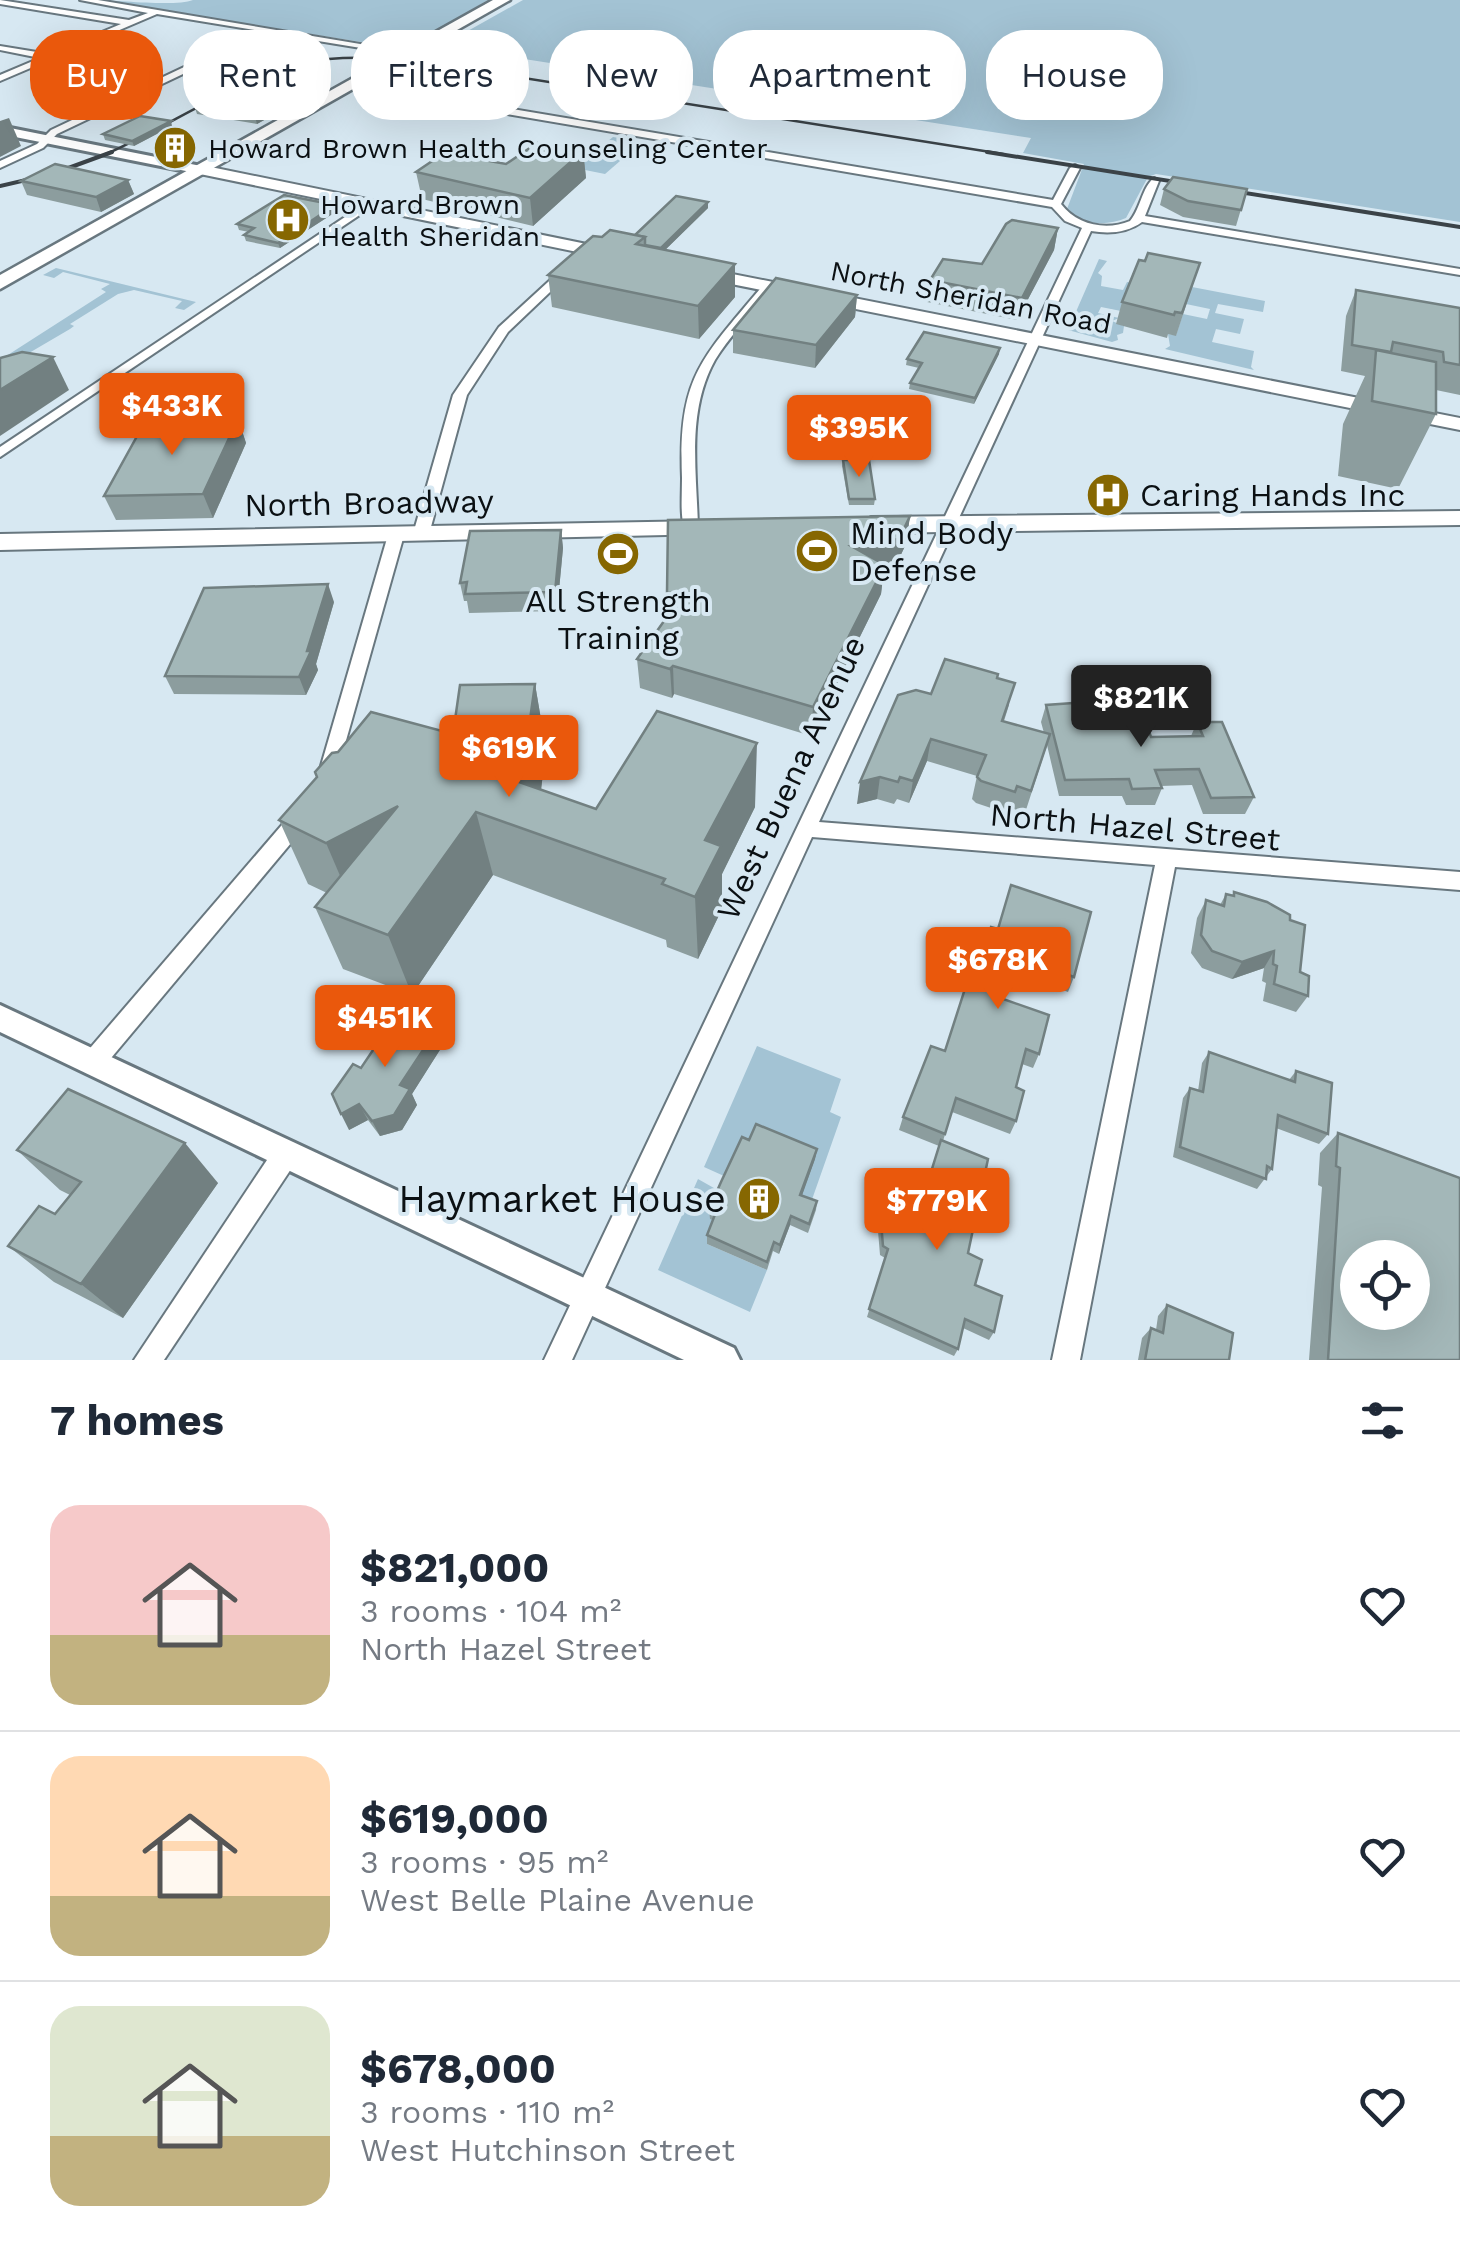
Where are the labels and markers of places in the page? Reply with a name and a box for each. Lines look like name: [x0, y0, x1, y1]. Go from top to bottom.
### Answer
building icon: Howard Brown Health Counseling Center: [152, 125, 198, 171]
place label: Howard Brown Health Counseling Center: [208, 132, 768, 165]
place label: Howard Brown Health Sheridan: [320, 188, 540, 253]
hospital icon: Howard Brown Health Sheridan: [265, 197, 311, 243]
pin: $433K: [102, 373, 242, 458]
pin: $395K: [789, 395, 929, 480]
hospital icon: Caring Hands Inc: [1085, 472, 1131, 518]
place label: Caring Hands Inc: [1140, 476, 1405, 514]
place label: Mind Body Defense: [850, 514, 1014, 589]
sports icon: Mind Body Defense: [794, 528, 840, 574]
sports icon: All Strength Training: [595, 531, 641, 577]
place label: All Strength Training: [525, 582, 711, 657]
pin: $821K: [1071, 665, 1211, 750]
pin: $619K: [439, 715, 579, 800]
pin: $678K: [928, 927, 1068, 1012]
pin: $451K: [315, 985, 455, 1070]
pin: $779K: [867, 1168, 1007, 1253]
building icon: Haymarket House: [736, 1176, 782, 1222]
place label: Haymarket House: [398, 1177, 726, 1221]

